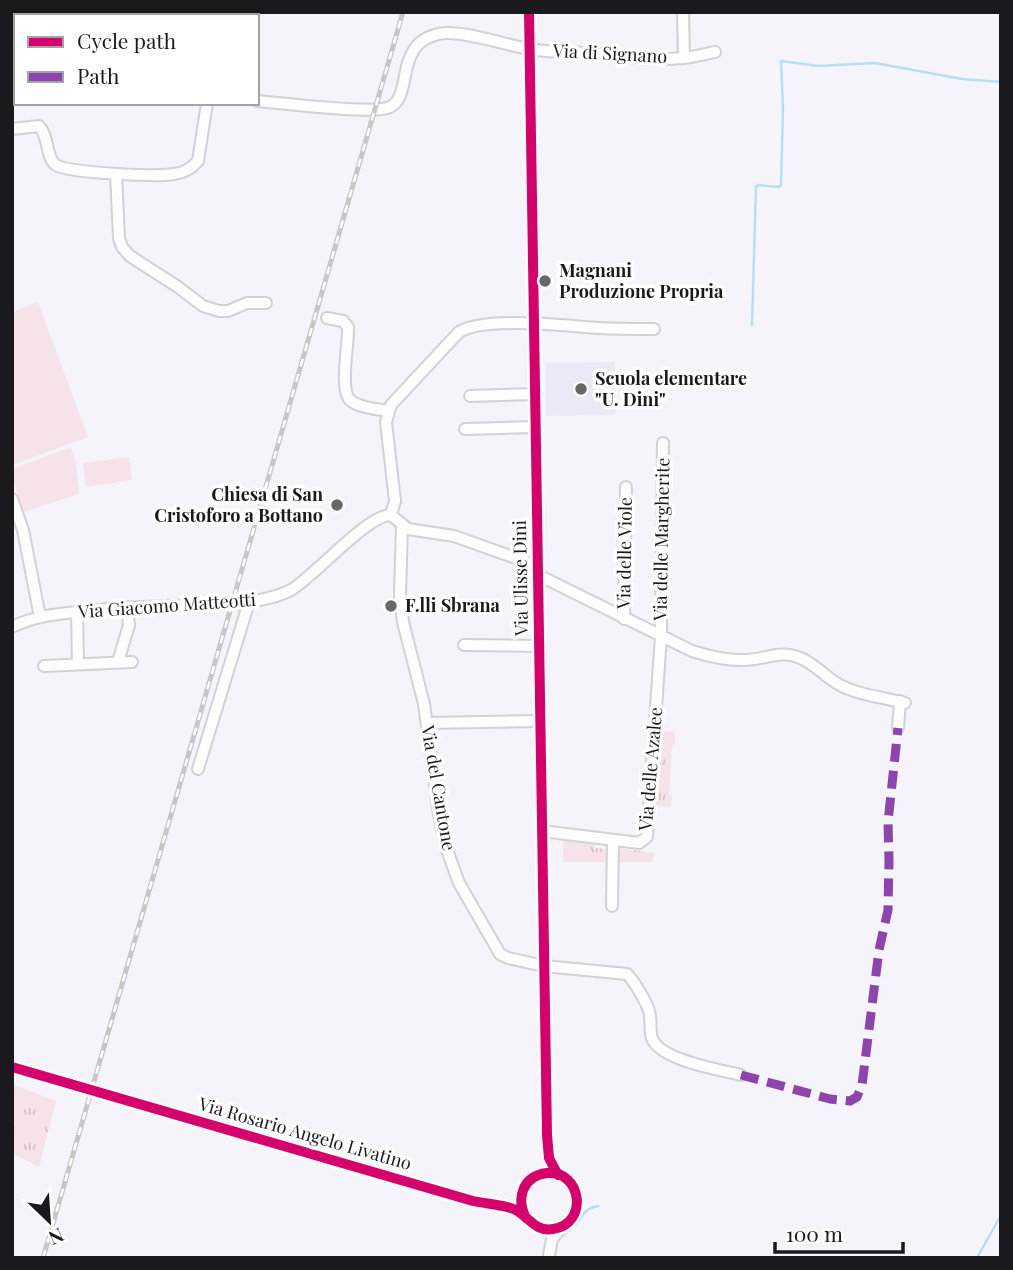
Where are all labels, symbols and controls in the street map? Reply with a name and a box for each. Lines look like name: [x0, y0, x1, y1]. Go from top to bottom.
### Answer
legend: [14, 14, 259, 105]
text: Cycle path: [77, 26, 177, 54]
street label: Via di Signano: [551, 38, 668, 68]
text: Path: [77, 61, 120, 89]
place label: Magnani Produzione Propria: [559, 258, 724, 303]
marker: Magnani Produzione Propria: [537, 273, 553, 289]
place label: Scuola elementare "U. Dini": [595, 366, 747, 411]
marker: Scuola elementare "U. Dini": [573, 381, 589, 397]
street label: Via delle Margherite: [648, 457, 674, 622]
place label: Chiesa di San Cristoforo a Bottano: [154, 482, 323, 527]
marker: Chiesa di San Cristoforo a Bottano: [329, 497, 345, 513]
street label: Via delle Viole: [611, 497, 637, 610]
street label: Via Ulisse Dini: [507, 520, 533, 637]
street label: Via Giacomo Matteotti: [76, 587, 257, 623]
place label: F.lli Sbrana: [405, 593, 500, 617]
marker: F.lli Sbrana: [383, 598, 399, 614]
street label: Via delle Azalee: [633, 706, 667, 833]
street label: Via del Cantone: [416, 722, 462, 852]
street label: Via Rosario Angelo Livatino: [195, 1091, 415, 1175]
north arrow: [14, 1186, 84, 1256]
scale bar: [775, 1210, 903, 1254]
text: 100 m: [786, 1219, 843, 1247]
text: N: [45, 1223, 68, 1252]

